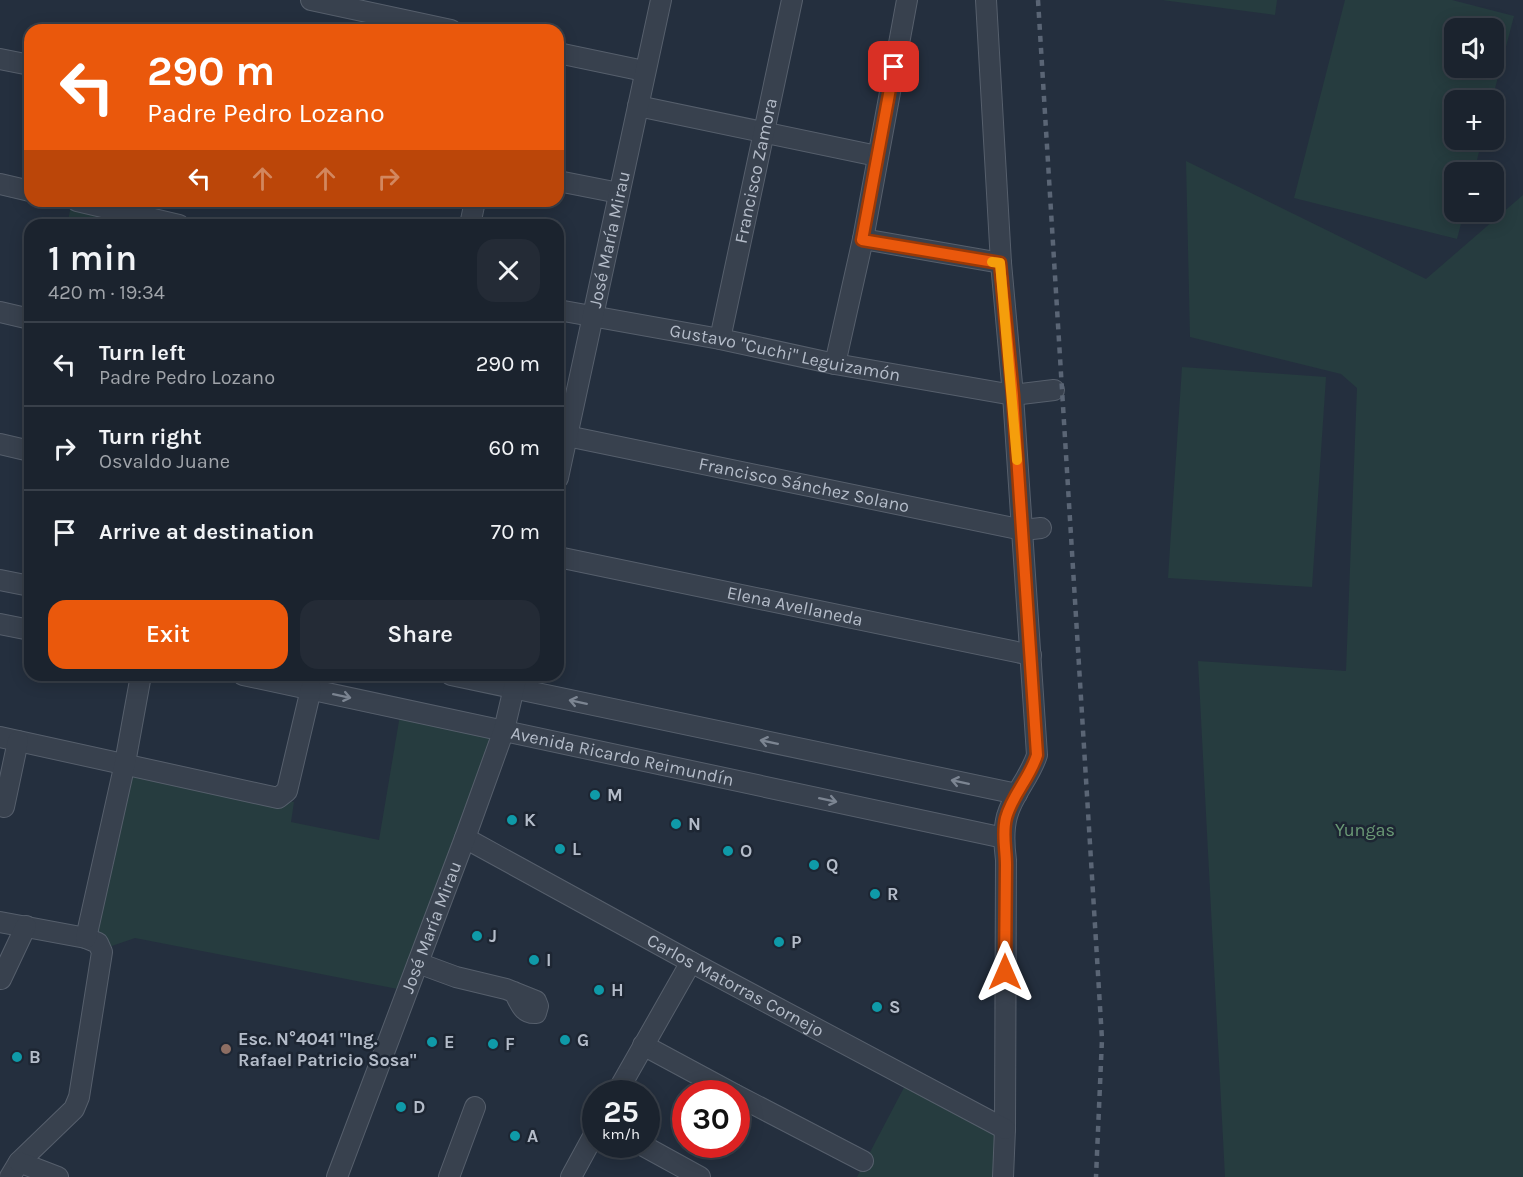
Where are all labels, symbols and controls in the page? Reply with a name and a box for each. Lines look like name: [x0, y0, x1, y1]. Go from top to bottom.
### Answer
map controls: [1444, 18, 1504, 222]
button: sound: [1444, 18, 1504, 78]
pin: [868, 41, 919, 92]
text: 290 m: [147, 46, 275, 96]
icon: left: [48, 48, 126, 126]
icon: arrive: [877, 50, 910, 83]
button: +: [1444, 90, 1504, 150]
street label: Francisco Zamora: [730, 96, 782, 245]
text: Padre Pedro Lozano: [147, 97, 385, 129]
icon: left: [183, 162, 216, 195]
icon: ahead: [246, 162, 279, 195]
icon: ahead: [309, 162, 342, 195]
icon: right: [372, 162, 405, 195]
button: −: [1444, 162, 1504, 222]
street label: José María Mirau: [584, 169, 635, 310]
text: 1 min: [48, 237, 137, 279]
button: close: [477, 239, 540, 302]
text: 420 m · 19:34: [48, 281, 165, 304]
street label: Gustavo "Cuchi" Leguizamón: [668, 319, 902, 386]
text: Turn left: [99, 340, 186, 366]
icon: left: [48, 348, 81, 381]
text: 290 m: [476, 351, 540, 377]
text: Padre Pedro Lozano: [99, 366, 275, 389]
text: Turn right: [99, 424, 202, 450]
icon: right: [48, 432, 81, 465]
text: 60 m: [489, 435, 540, 461]
text: Osvaldo Juane: [99, 450, 230, 473]
street label: Francisco Sánchez Solano: [697, 452, 911, 517]
icon: arrive: [48, 516, 81, 549]
text: Arrive at destination: [99, 519, 314, 545]
text: 70 m: [491, 519, 540, 545]
street label: Elena Avellaneda: [725, 581, 865, 631]
button: Exit: [48, 600, 288, 669]
button: Share: [300, 600, 540, 669]
one-way arrow: [332, 690, 351, 702]
one-way arrow: [569, 696, 589, 707]
street label: Avenida Ricardo Reimundín: [509, 722, 736, 791]
one-way arrow: [760, 736, 780, 747]
one-way arrow: [951, 776, 970, 787]
place label: M: [607, 784, 623, 806]
marker: M: [588, 788, 602, 802]
one-way arrow: [818, 795, 837, 806]
place label: K: [524, 809, 536, 831]
marker: K: [505, 813, 519, 827]
place label: N: [688, 813, 701, 835]
marker: N: [669, 817, 683, 831]
park label: Yungas: [1335, 819, 1395, 841]
place label: L: [572, 838, 581, 860]
place label: O: [740, 840, 752, 862]
marker: L: [553, 842, 567, 856]
marker: O: [721, 844, 735, 858]
place label: Q: [826, 854, 838, 876]
street label: José María Mirau: [396, 858, 466, 996]
marker: Q: [807, 858, 821, 872]
place label: R: [887, 883, 899, 905]
marker: R: [868, 887, 882, 901]
place label: J: [489, 925, 497, 947]
marker: J: [470, 929, 484, 943]
street label: Carlos Matorras Cornejo: [643, 929, 828, 1042]
place label: P: [791, 931, 801, 953]
marker: P: [772, 935, 786, 949]
position arrow: [973, 940, 1037, 1004]
place label: I: [546, 949, 551, 971]
marker: I: [527, 953, 541, 967]
place label: H: [611, 979, 624, 1001]
marker: H: [592, 983, 606, 997]
place label: S: [889, 996, 900, 1018]
marker: S: [870, 1000, 884, 1014]
place label: Esc. N°4041 "Ing. Rafael Patricio Sosa": [238, 1028, 417, 1071]
place label: G: [577, 1029, 589, 1051]
place label: E: [444, 1031, 455, 1053]
place label: F: [505, 1033, 515, 1055]
marker: G: [558, 1033, 572, 1047]
marker: E: [425, 1035, 439, 1049]
marker: F: [486, 1037, 500, 1051]
marker: Esc. N°4041 "Ing. Rafael Patricio Sosa": [219, 1042, 233, 1056]
place label: B: [29, 1046, 41, 1068]
marker: B: [10, 1050, 24, 1064]
speed limit sign: 30: [672, 1080, 750, 1158]
text: 25: [603, 1094, 639, 1130]
place label: D: [413, 1096, 425, 1118]
marker: D: [394, 1100, 408, 1114]
place label: A: [527, 1125, 538, 1147]
text: km/h: [602, 1125, 640, 1143]
marker: A: [508, 1129, 522, 1143]

